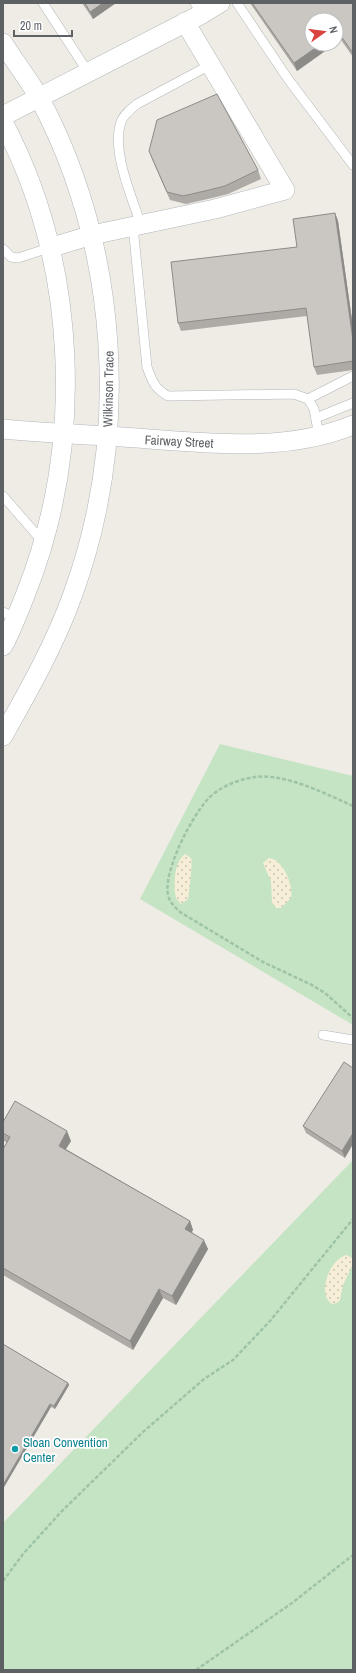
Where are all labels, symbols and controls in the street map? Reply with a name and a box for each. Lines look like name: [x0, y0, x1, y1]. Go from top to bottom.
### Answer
scale bar: [14, 12, 72, 38]
north arrow: [304, 12, 344, 52]
text: 20 m: [20, 18, 42, 34]
text: N: [326, 25, 341, 34]
street label: Wilkinson Trace: [99, 351, 118, 427]
street label: Fairway Street: [144, 431, 214, 452]
place label: Sloan Convention Center: [23, 1434, 108, 1466]
marker: Sloan Convention Center: [10, 1444, 20, 1454]

